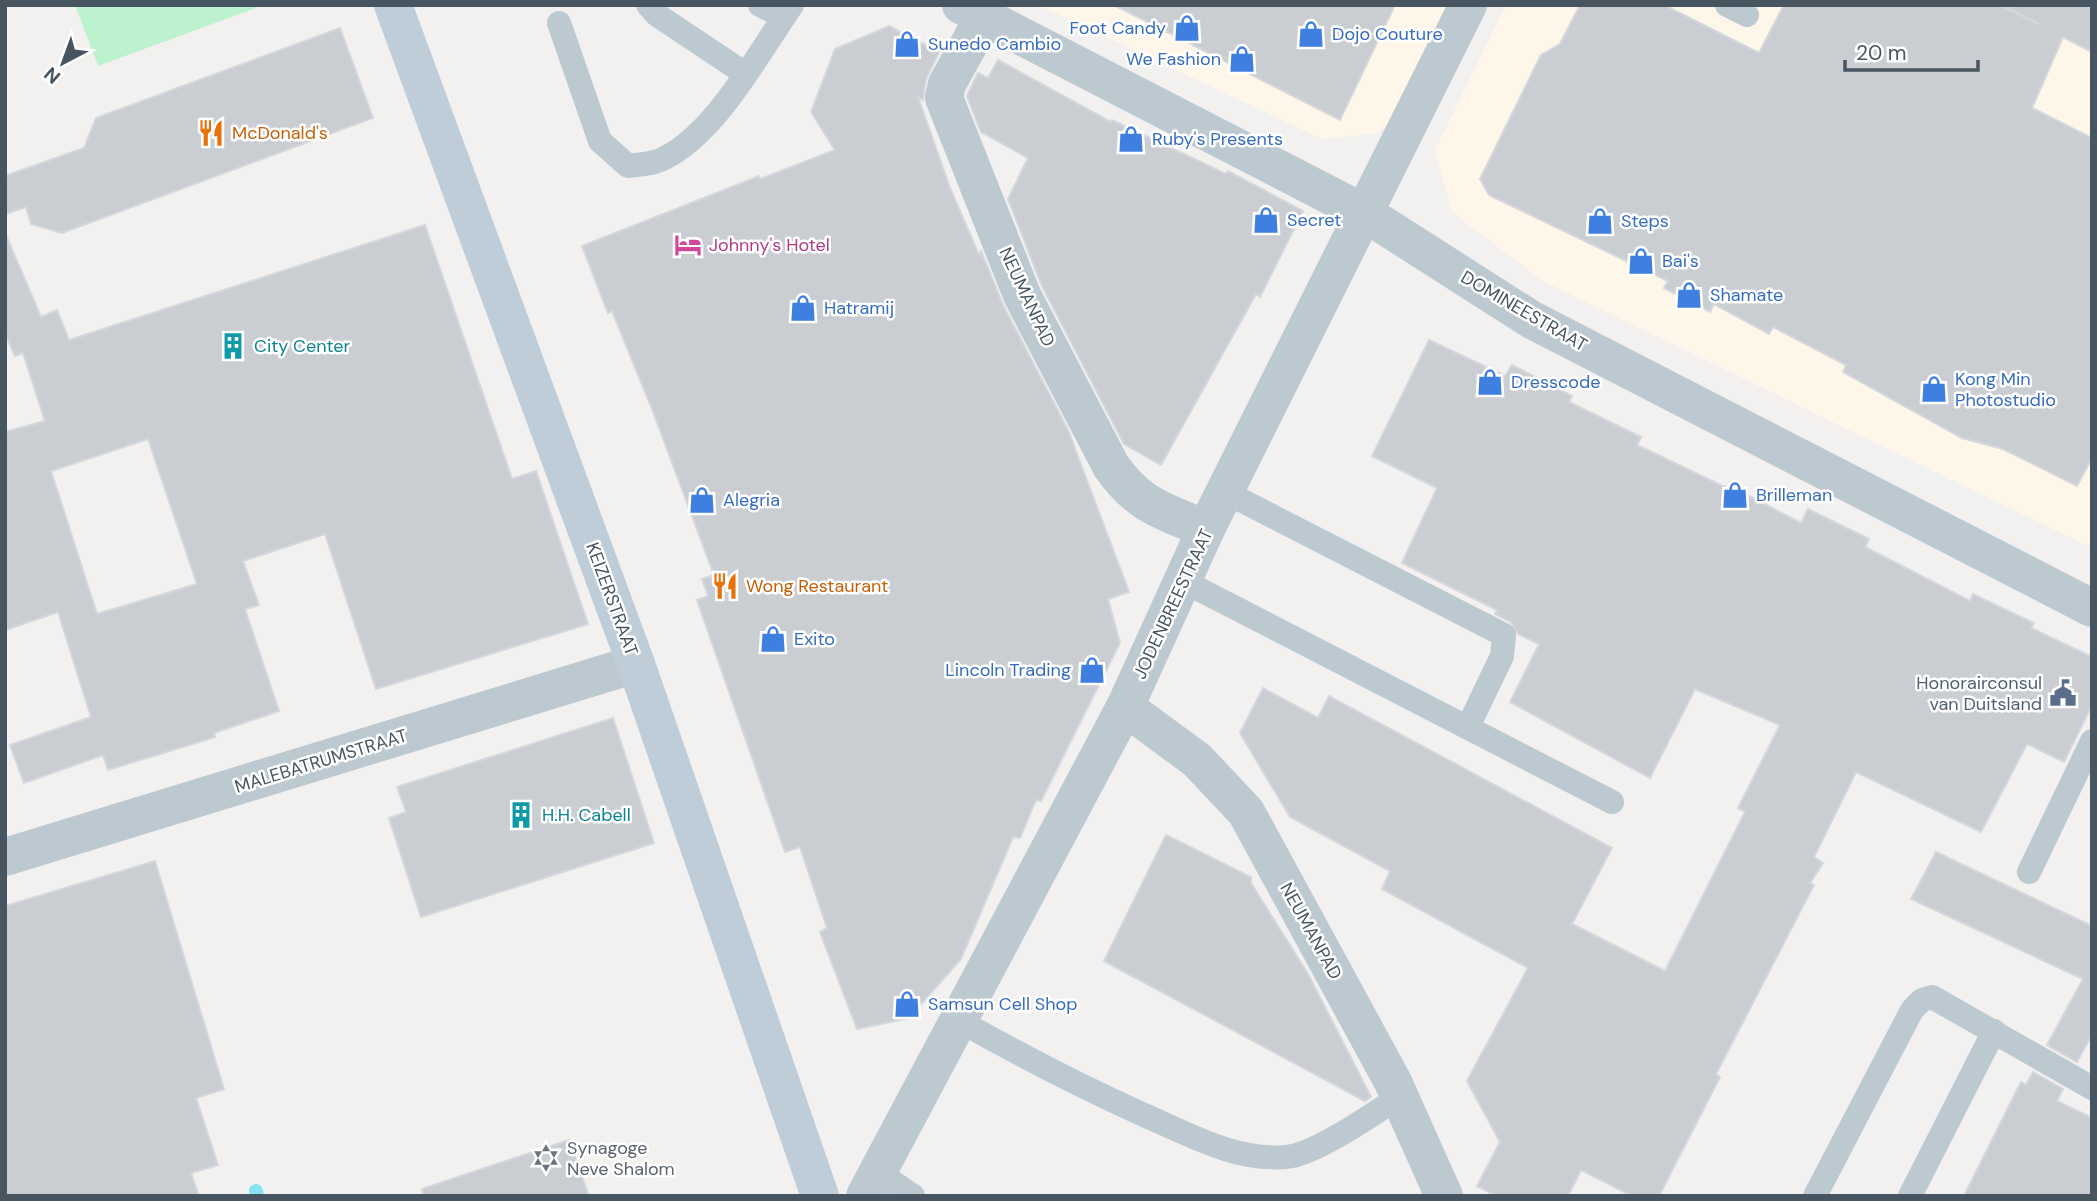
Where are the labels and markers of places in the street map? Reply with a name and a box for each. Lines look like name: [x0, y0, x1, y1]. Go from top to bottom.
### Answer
shop icon: Foot Candy: [1172, 13, 1202, 43]
place label: Foot Candy: [1070, 16, 1166, 40]
shop icon: Dojo Couture: [1296, 19, 1326, 49]
place label: Dojo Couture: [1332, 22, 1443, 46]
shop icon: Sunedo Cambio: [892, 29, 922, 59]
place label: Sunedo Cambio: [928, 32, 1061, 56]
shop icon: We Fashion: [1227, 44, 1257, 74]
place label: We Fashion: [1126, 47, 1221, 71]
restaurant icon: McDonald's: [196, 118, 226, 148]
place label: McDonald's: [232, 121, 328, 145]
shop icon: Ruby's Presents: [1116, 124, 1146, 154]
place label: Ruby's Presents: [1152, 127, 1283, 151]
shop icon: Secret: [1251, 205, 1281, 235]
shop icon: Steps: [1585, 206, 1615, 236]
place label: Secret: [1287, 208, 1341, 232]
place label: Steps: [1621, 209, 1669, 233]
hotel icon: Johnny's Hotel: [673, 230, 703, 260]
place label: Johnny's Hotel: [709, 233, 830, 257]
shop icon: Bai's: [1626, 246, 1656, 276]
place label: Bai's: [1662, 249, 1699, 273]
shop icon: Shamate: [1674, 280, 1704, 310]
place label: Shamate: [1710, 283, 1783, 307]
shop icon: Hatramij: [788, 293, 818, 323]
place label: Hatramij: [824, 296, 894, 320]
building icon: City Center: [218, 331, 248, 361]
place label: City Center: [254, 334, 351, 358]
shop icon: Dresscode: [1475, 367, 1505, 397]
place label: Kong Min Photostudio: [1955, 367, 2056, 412]
place label: Dresscode: [1511, 370, 1600, 394]
shop icon: Kong Min Photostudio: [1919, 374, 1949, 404]
shop icon: Brilleman: [1720, 480, 1750, 510]
place label: Brilleman: [1756, 483, 1832, 507]
shop icon: Alegria: [687, 485, 717, 515]
place label: Alegria: [723, 488, 780, 512]
restaurant icon: Wong Restaurant: [710, 571, 740, 601]
place label: Wong Restaurant: [746, 574, 888, 598]
shop icon: Exito: [758, 624, 788, 654]
place label: Exito: [794, 627, 835, 651]
shop icon: Lincoln Trading: [1077, 655, 1107, 685]
place label: Lincoln Trading: [945, 658, 1071, 682]
place label: Honorairconsul van Duitsland: [1916, 671, 2042, 716]
public building icon: Honorairconsul van Duitsland: [2048, 678, 2078, 708]
building icon: H.H. Cabell: [506, 800, 536, 830]
place label: H.H. Cabell: [542, 803, 631, 827]
shop icon: Samsun Cell Shop: [892, 989, 922, 1019]
place label: Samsun Cell Shop: [928, 992, 1077, 1016]
place label: Synagoge Neve Shalom: [567, 1136, 675, 1181]
synagogue icon: Synagoge Neve Shalom: [531, 1143, 561, 1173]

